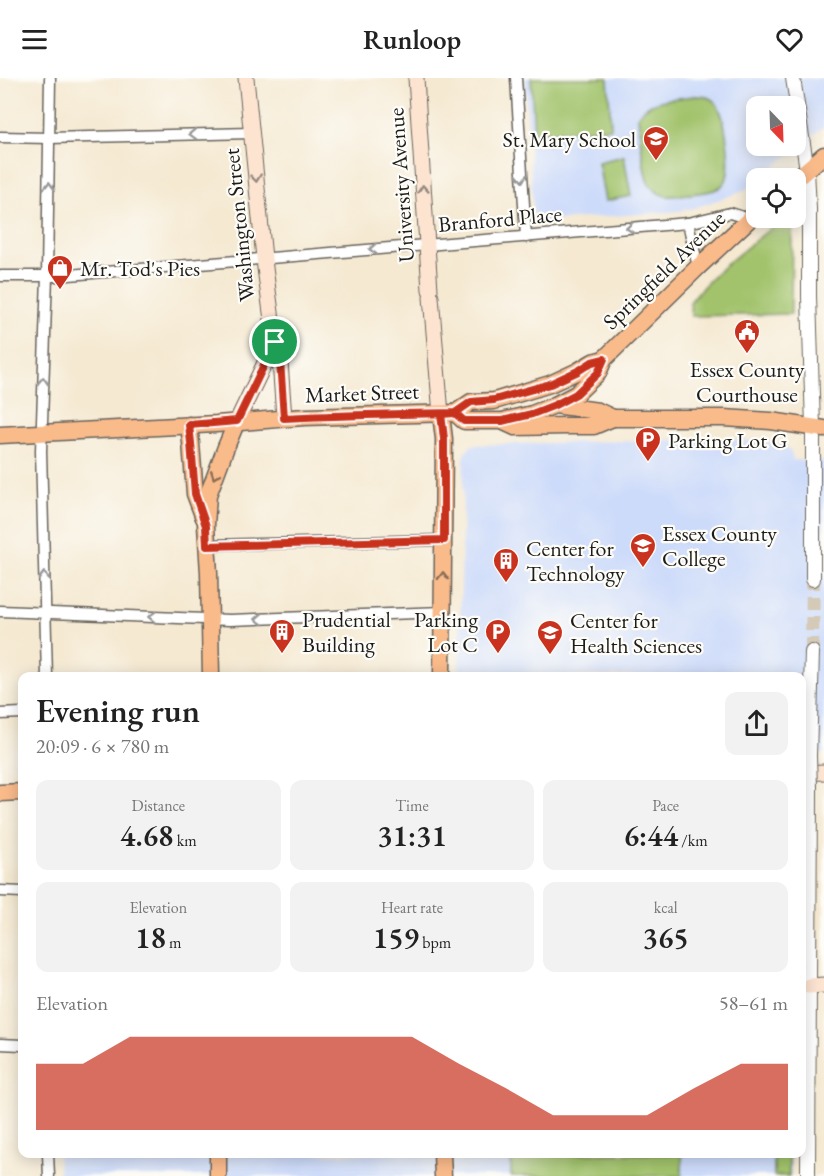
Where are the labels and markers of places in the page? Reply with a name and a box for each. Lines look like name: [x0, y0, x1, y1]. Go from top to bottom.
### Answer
school or university icon: St. Mary School: [641, 124, 671, 162]
place label: St. Mary School: [503, 125, 636, 154]
shop icon: Mr. Tod's Pies: [45, 253, 75, 291]
place label: Mr. Tod's Pies: [80, 254, 200, 283]
pin: [249, 316, 300, 367]
public building icon: Essex County Courthouse: [732, 317, 762, 355]
place label: Essex County Courthouse: [690, 355, 805, 409]
parking icon: Parking Lot G: [633, 425, 663, 463]
place label: Parking Lot G: [668, 426, 788, 455]
place label: Essex County College: [662, 519, 777, 573]
school or university icon: Essex County College: [628, 531, 658, 569]
place label: Center for Technology: [526, 534, 625, 588]
building icon: Center for Technology: [491, 546, 521, 584]
place label: Prudential Building: [302, 605, 391, 659]
place label: Parking Lot C: [414, 605, 478, 659]
place label: Center for Health Sciences: [570, 606, 702, 660]
building icon: Prudential Building: [267, 617, 297, 655]
parking icon: Parking Lot C: [483, 617, 513, 655]
school or university icon: Center for Health Sciences: [535, 618, 565, 656]

